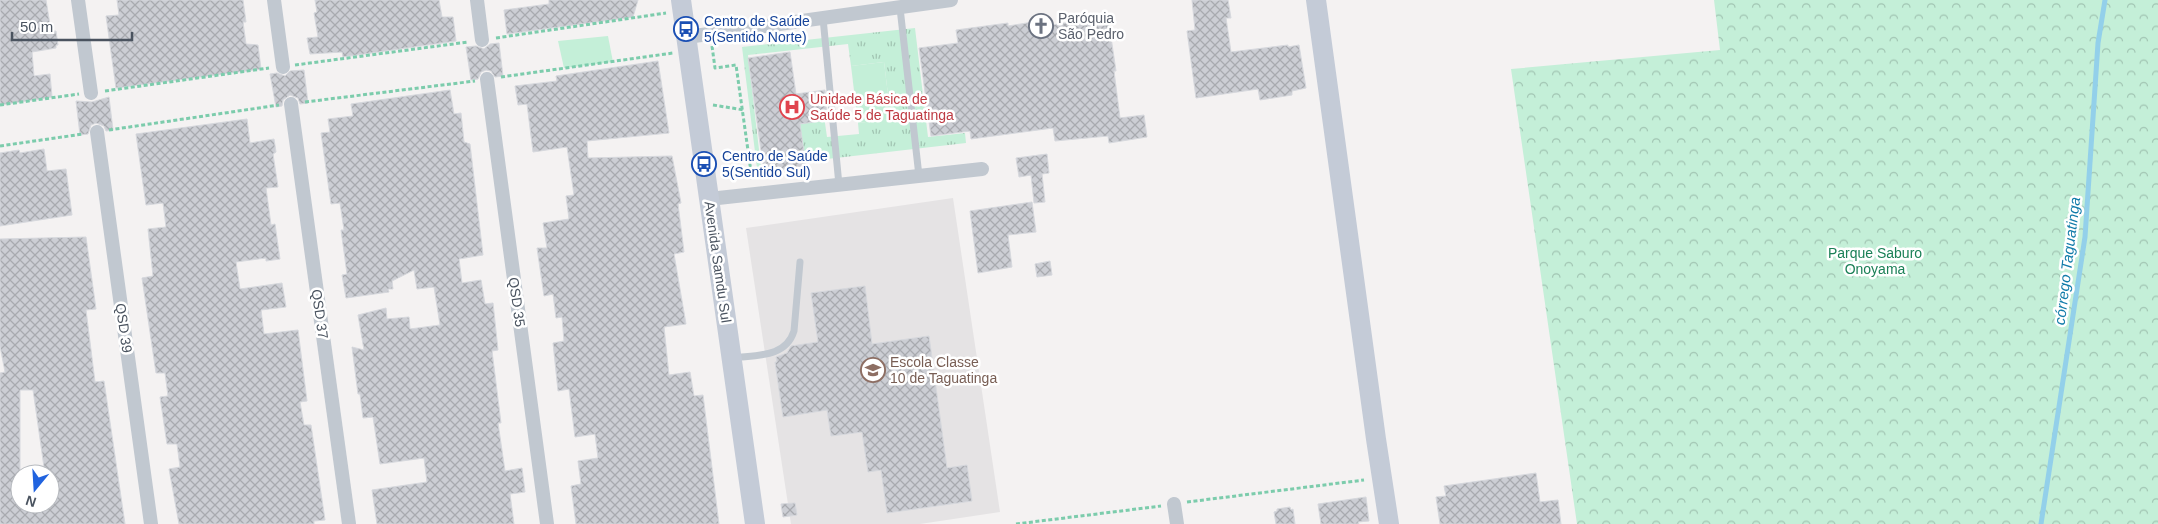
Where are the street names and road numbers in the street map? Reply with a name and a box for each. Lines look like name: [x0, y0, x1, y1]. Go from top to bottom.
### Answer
street label: Avenida Samdu Sul: [702, 200, 734, 324]
street label: QSD 35: [506, 276, 528, 328]
street label: QSD 37: [309, 288, 331, 340]
street label: QSD 39: [113, 302, 135, 354]

